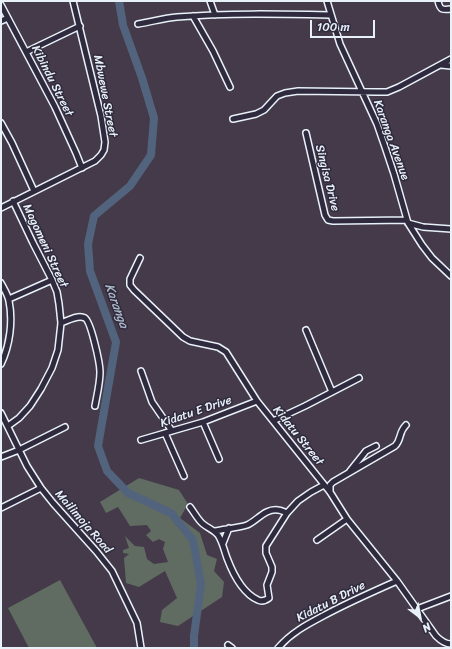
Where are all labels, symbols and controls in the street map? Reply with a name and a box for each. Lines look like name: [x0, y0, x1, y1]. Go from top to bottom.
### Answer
scale bar: [312, 12, 377, 38]
text: 100 m: [317, 16, 350, 38]
street label: Kibindu Street: [28, 43, 76, 119]
street label: Mbwewe Street: [90, 54, 120, 138]
street label: Karanga Avenue: [370, 98, 412, 182]
street label: Singisa Drive: [312, 143, 342, 213]
street label: Magomeni Street: [19, 202, 71, 290]
water label: Karanga: [101, 282, 131, 330]
street label: Kidatu E Drive: [158, 393, 234, 431]
street label: Kidatu Street: [270, 403, 326, 469]
street label: Mailimoja Road: [51, 487, 115, 557]
street label: Kidatu B Drive: [294, 578, 368, 626]
north arrow: [400, 597, 440, 637]
text: N: [418, 618, 435, 638]

